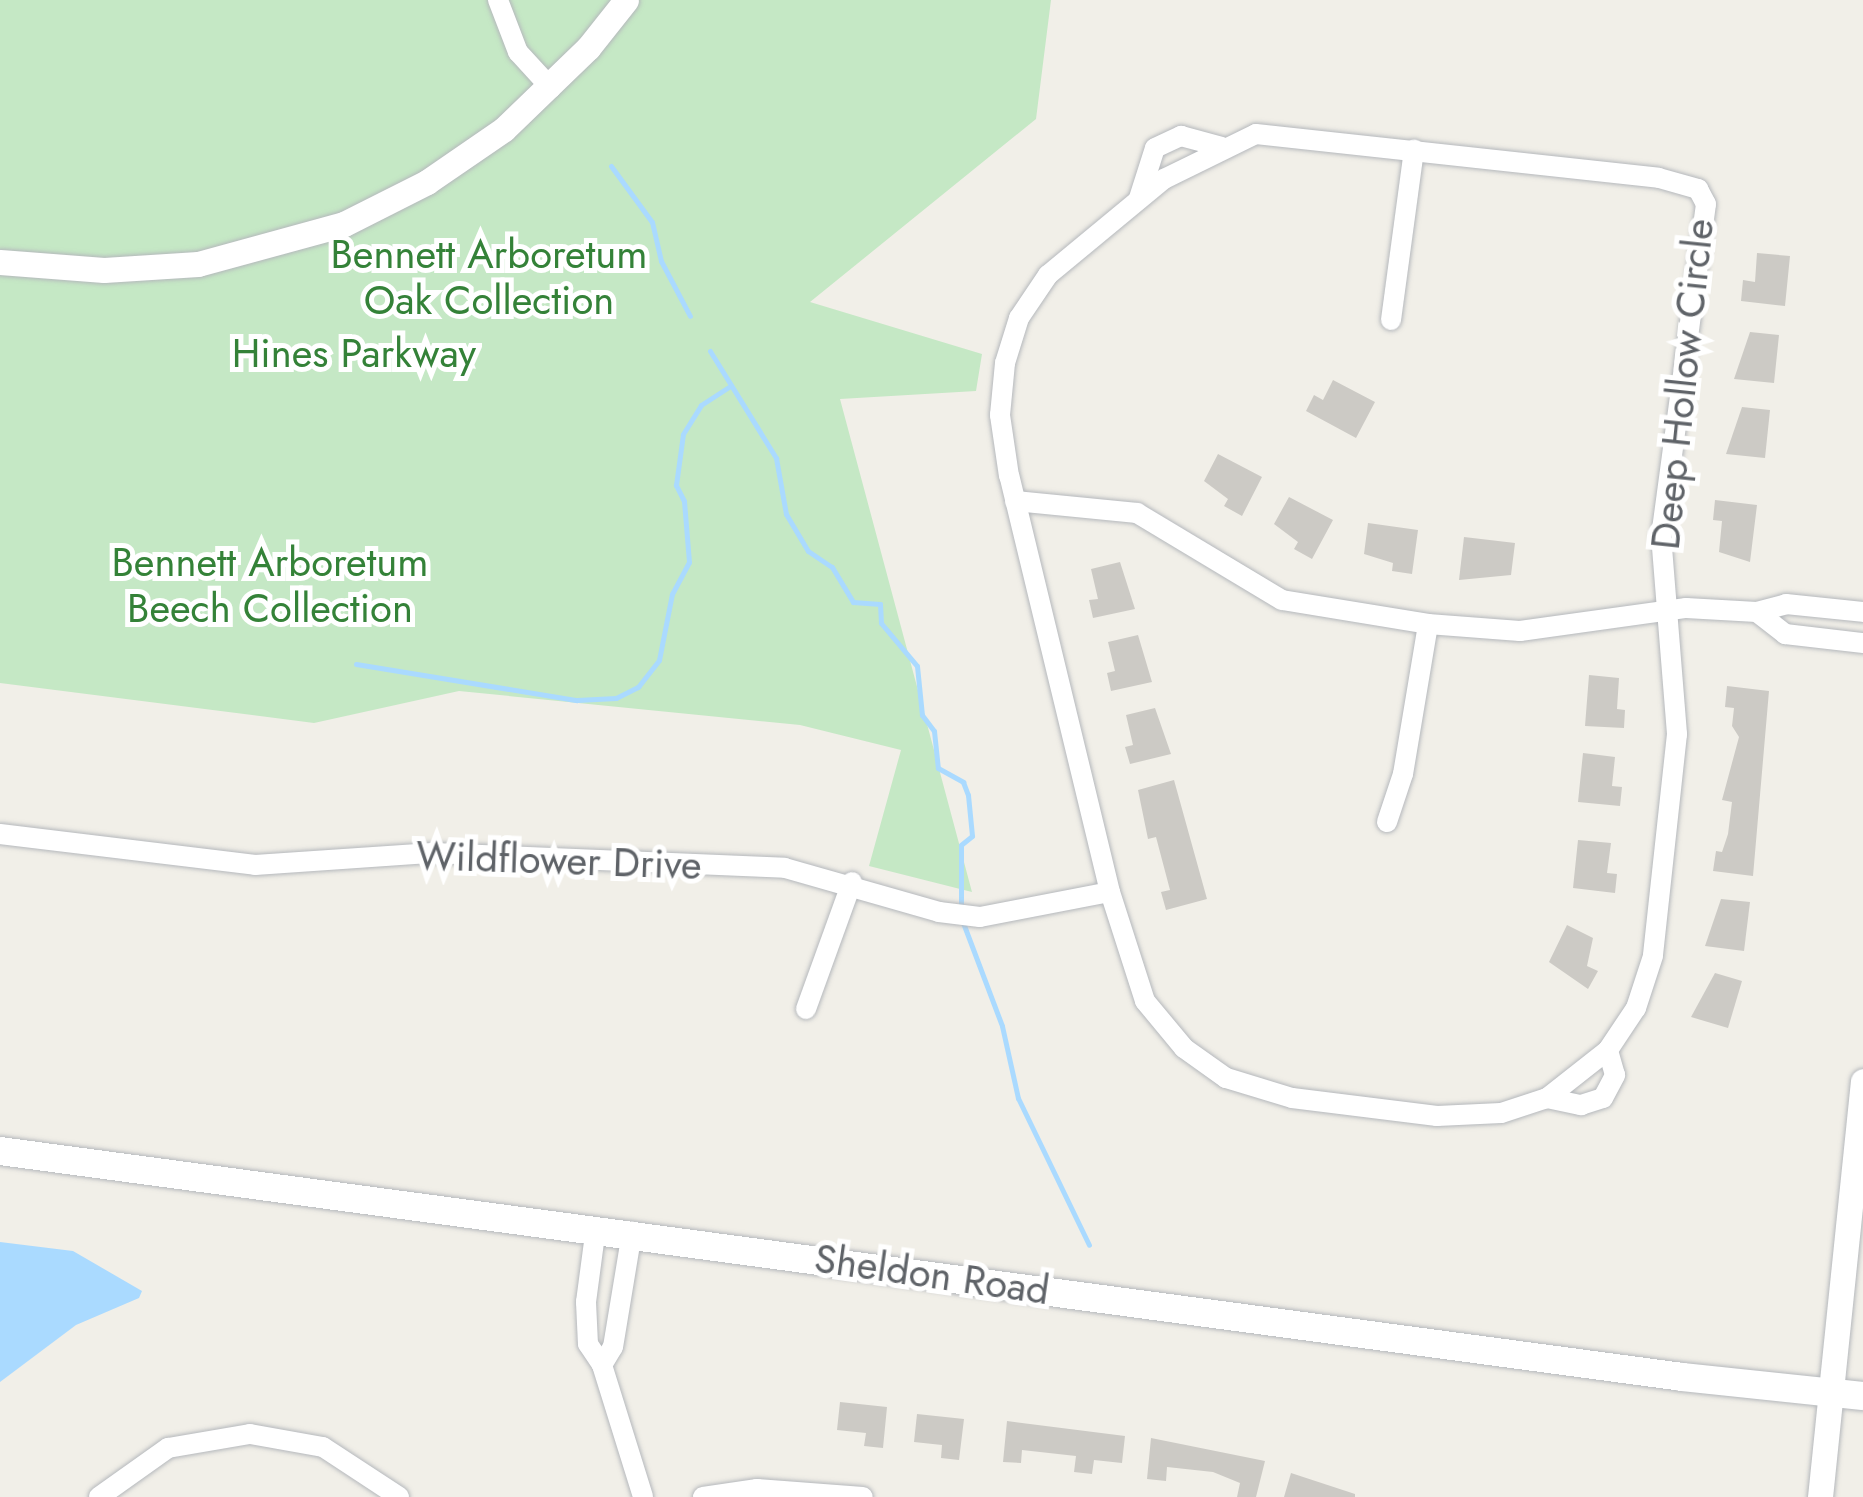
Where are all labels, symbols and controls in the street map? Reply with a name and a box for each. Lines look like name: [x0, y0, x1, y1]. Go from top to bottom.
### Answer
street label: Deep Hollow Circle: [1641, 216, 1723, 552]
park label: Bennett Arboretum Oak Collection: [331, 230, 647, 324]
park label: Hines Parkway: [232, 329, 476, 377]
park label: Bennett Arboretum Beech Collection: [112, 538, 428, 632]
street label: Wildflower Drive: [415, 831, 703, 889]
street label: Sheldon Road: [811, 1234, 1053, 1314]

